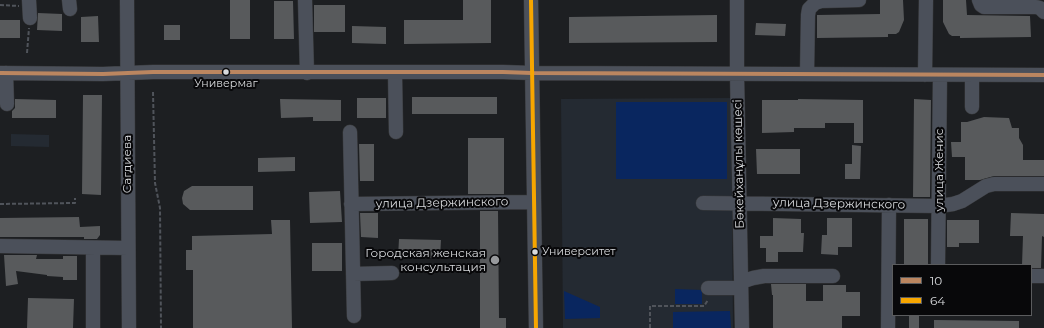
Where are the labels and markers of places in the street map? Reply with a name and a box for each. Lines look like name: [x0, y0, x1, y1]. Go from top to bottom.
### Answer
marker: Универмаг: [221, 67, 231, 77]
place label: Универмаг: [194, 77, 258, 91]
place label: Университет: [542, 245, 616, 259]
place label: Городская женская консультация: [365, 246, 486, 274]
marker: Университет: [530, 247, 540, 257]
marker: Городская женская консультация: [489, 254, 501, 266]

